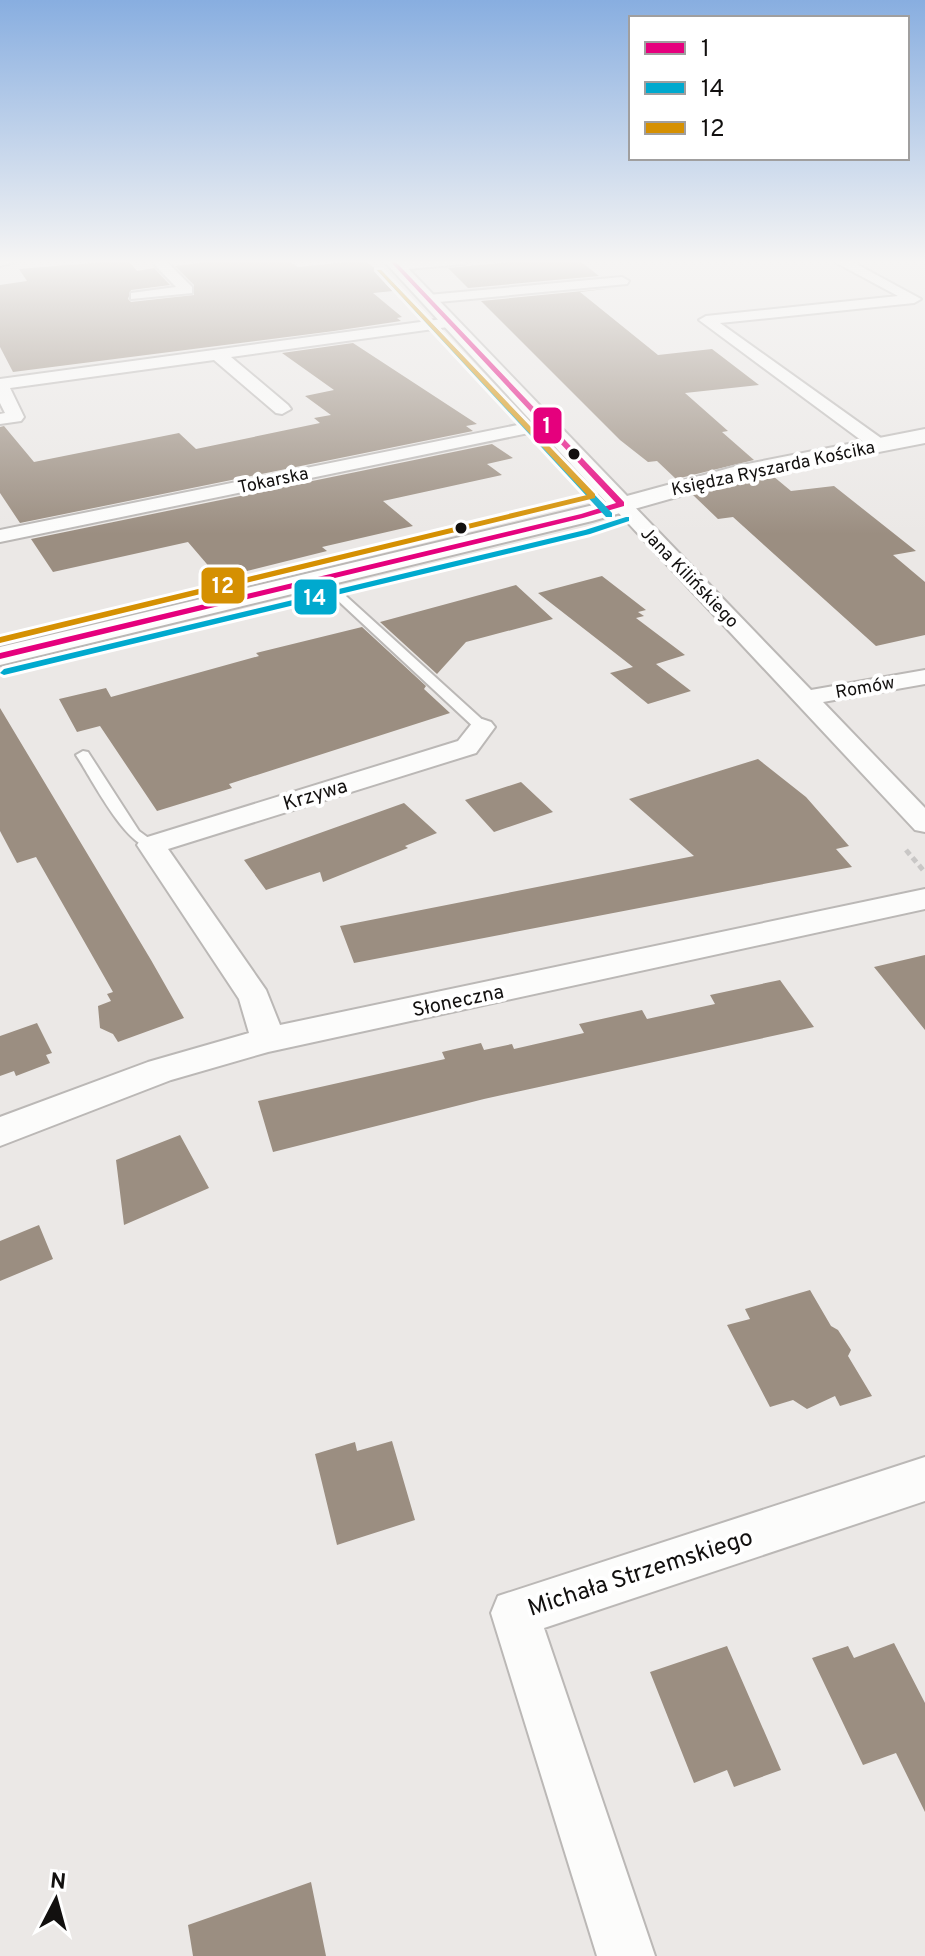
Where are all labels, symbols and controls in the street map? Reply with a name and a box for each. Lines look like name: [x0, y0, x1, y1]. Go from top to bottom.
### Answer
legend: [629, 16, 909, 160]
text: 1: [701, 35, 710, 65]
text: 14: [701, 75, 724, 105]
text: 12: [701, 115, 725, 145]
line badge: 1: [532, 406, 563, 445]
text: 1: [543, 414, 551, 441]
street label: Księdza Ryszarda Kościka: [669, 437, 877, 502]
unlabelled marker: [566, 446, 582, 462]
street label: Tokarska: [236, 463, 311, 500]
unlabelled marker: [453, 520, 469, 536]
street label: Jana Kilińskiego: [635, 523, 743, 634]
line badge: 12: [200, 566, 246, 605]
text: 12: [212, 574, 234, 601]
line badge: 14: [293, 578, 338, 616]
text: 14: [304, 586, 326, 613]
street label: Romów: [834, 672, 897, 705]
street label: Krzywa: [280, 774, 351, 818]
street label: Słoneczna: [410, 980, 506, 1024]
street label: Michała Strzemskiego: [524, 1523, 757, 1625]
north arrow: [16, 1860, 96, 1940]
text: N: [49, 1868, 67, 1897]

